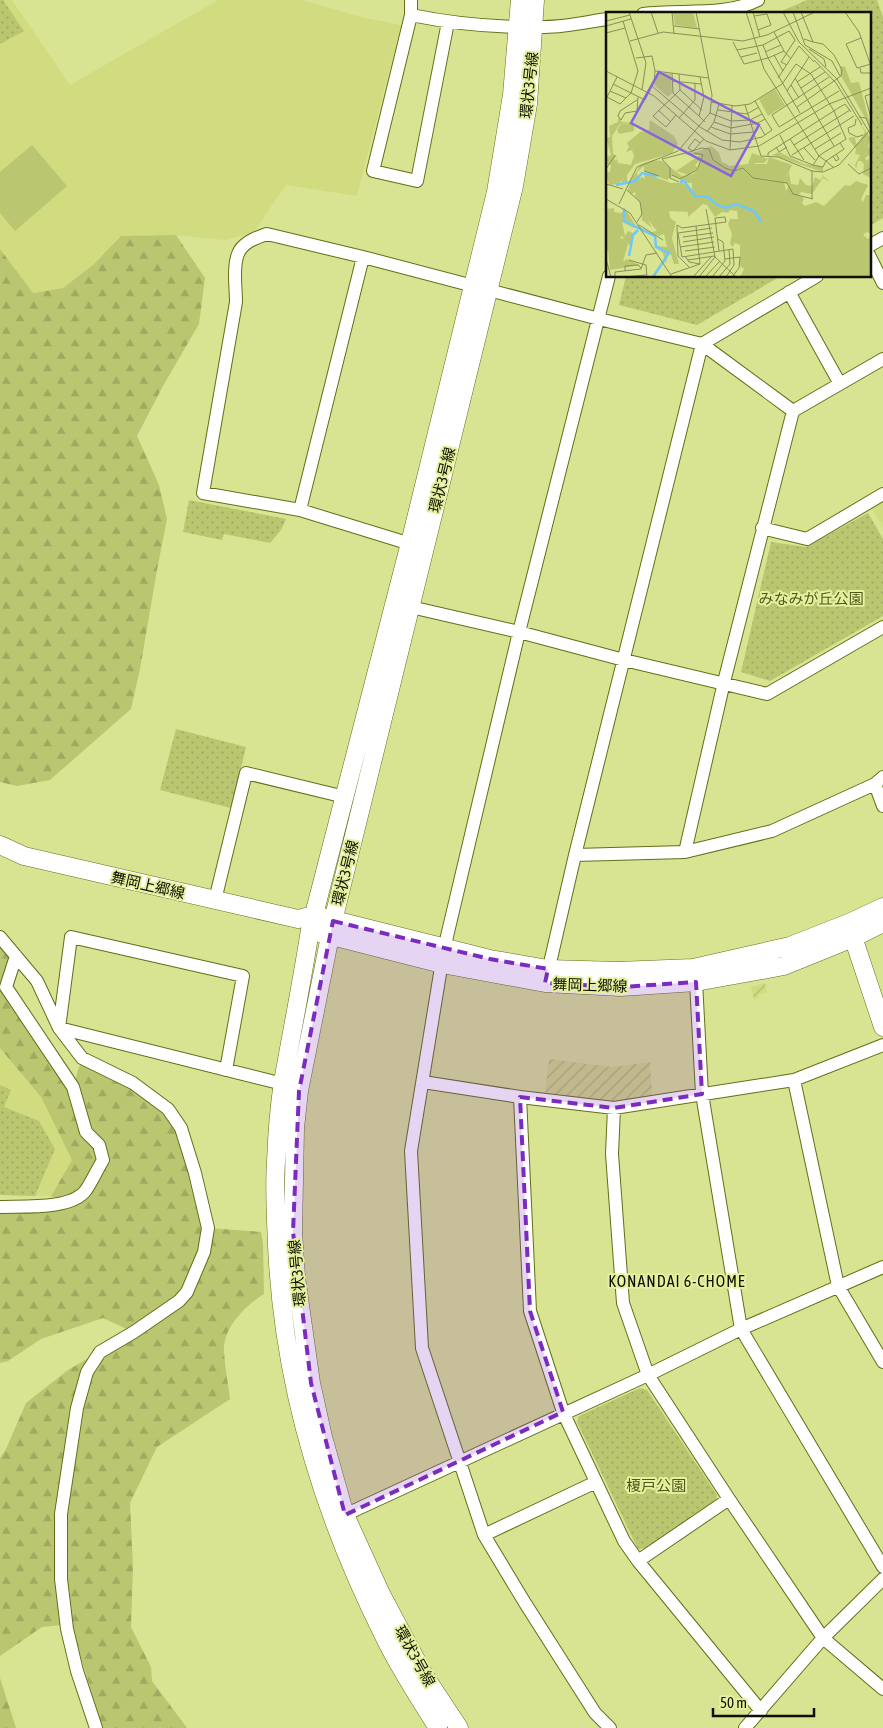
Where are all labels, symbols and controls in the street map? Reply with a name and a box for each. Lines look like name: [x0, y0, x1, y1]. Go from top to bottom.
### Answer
inset map: [606, 12, 870, 278]
street label: 環状3号線: [517, 51, 541, 119]
street label: 環状3号線: [426, 445, 458, 515]
park label: みなみが丘公園: [758, 590, 864, 607]
street label: 環状3号線: [329, 838, 361, 908]
street label: 舞岡上郷線: [110, 868, 186, 902]
street label: 舞岡上郷線: [552, 975, 628, 995]
street label: 環状3号線: [286, 1239, 308, 1307]
district label: KONANDAI 6-CHOME: [608, 1272, 746, 1290]
park label: 榎戸公園: [626, 1477, 686, 1494]
street label: 環状3号線: [391, 1623, 439, 1689]
scale bar: [713, 1686, 814, 1718]
text: 50 m: [720, 1694, 747, 1711]

